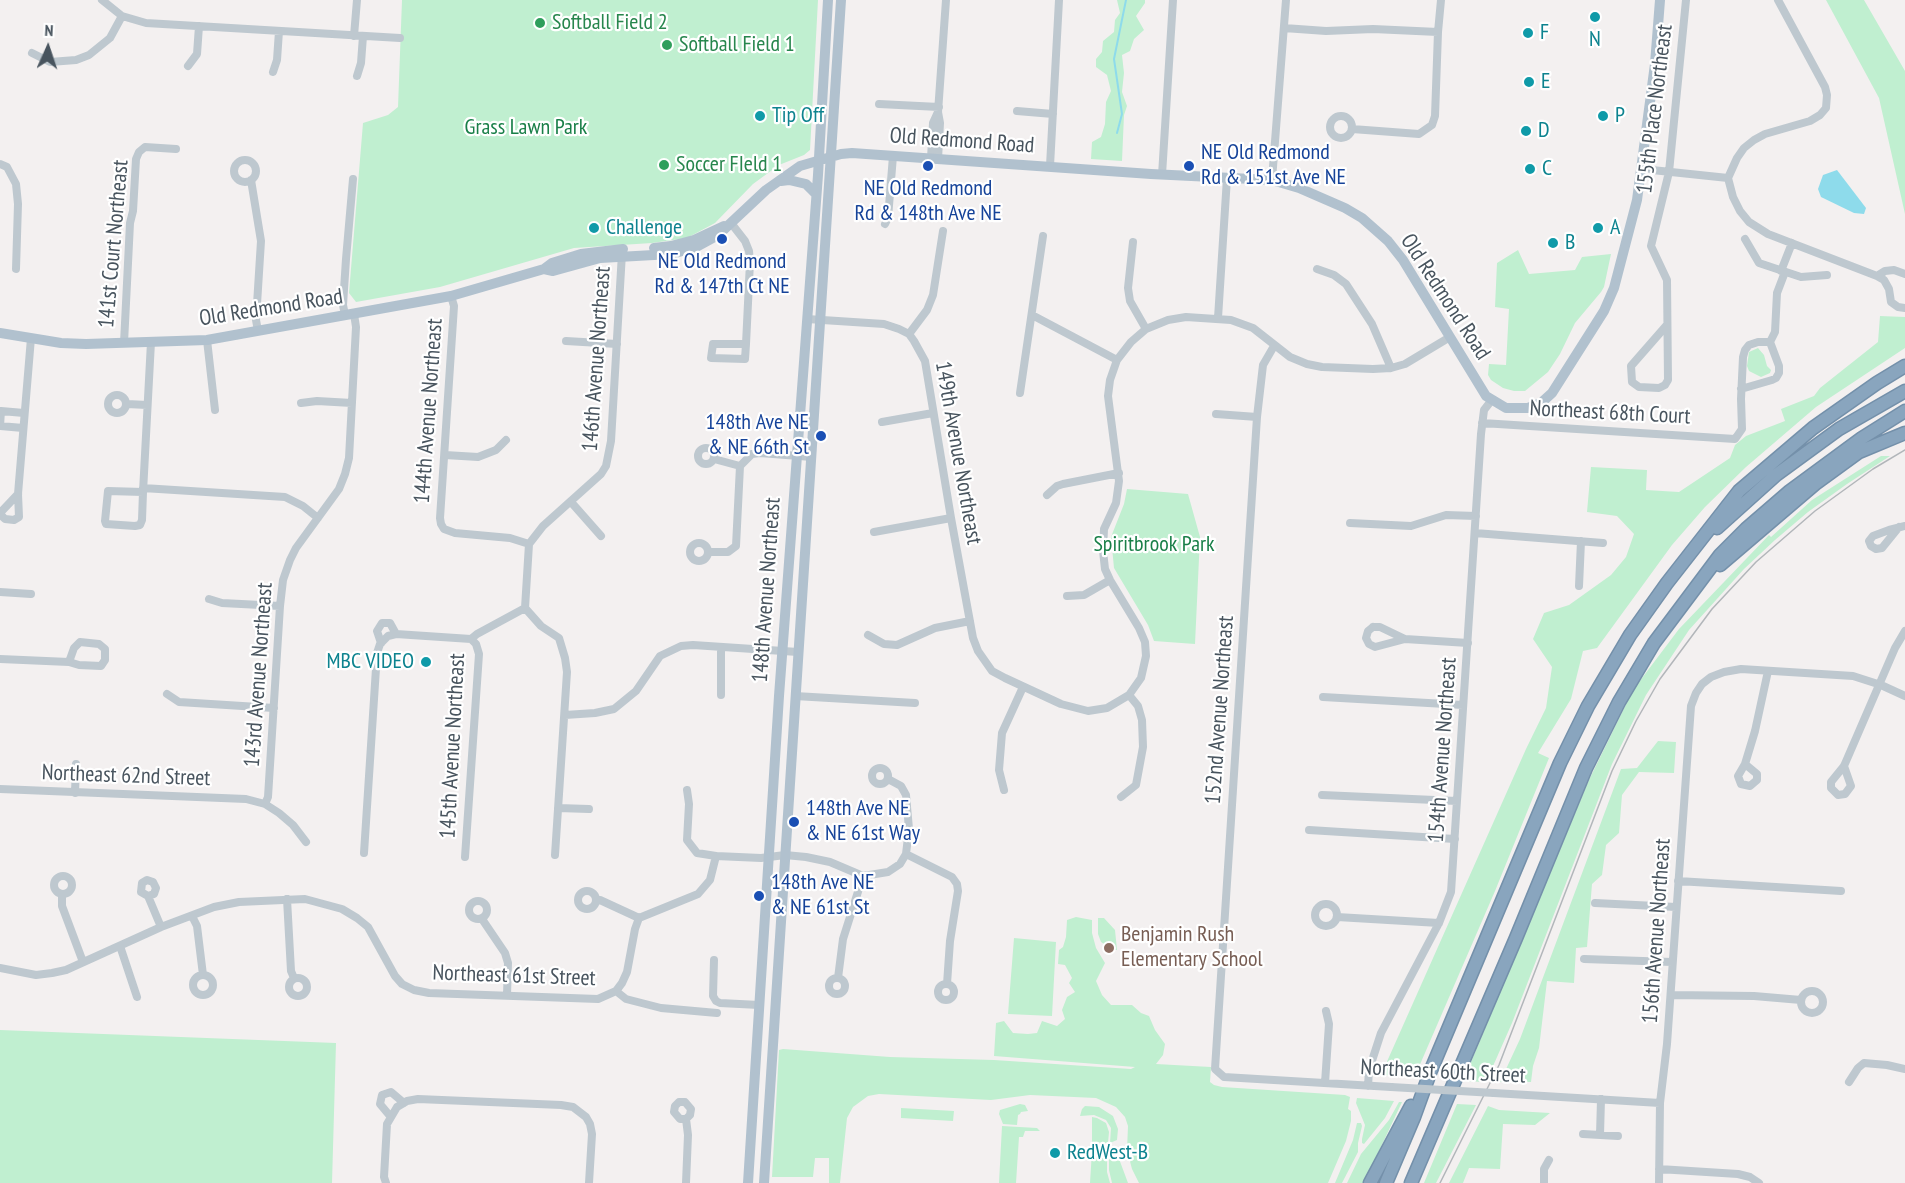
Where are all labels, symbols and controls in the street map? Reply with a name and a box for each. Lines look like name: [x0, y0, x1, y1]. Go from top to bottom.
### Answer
place label: Softball Field 2: [552, 10, 668, 36]
marker: N: [1588, 10, 1602, 24]
marker: Softball Field 2: [533, 16, 547, 30]
north arrow: [18, 18, 78, 78]
text: N: [44, 20, 54, 40]
place label: F: [1540, 20, 1549, 46]
street label: 155th Place Northeast: [1632, 23, 1678, 195]
marker: F: [1521, 26, 1535, 40]
place label: N: [1589, 27, 1601, 53]
place label: Softball Field 1: [679, 32, 795, 58]
marker: Softball Field 1: [660, 38, 674, 52]
place label: E: [1541, 69, 1550, 95]
marker: E: [1522, 75, 1536, 89]
place label: Tip Off: [772, 103, 824, 129]
place label: P: [1615, 103, 1625, 129]
marker: Tip Off: [753, 109, 767, 123]
marker: P: [1596, 109, 1610, 123]
park label: Grass Lawn Park: [465, 115, 587, 141]
place label: D: [1538, 118, 1550, 144]
street label: Old Redmond Road: [889, 123, 1035, 159]
marker: D: [1519, 124, 1533, 138]
place label: NE Old Redmond Rd & 151st Ave NE: [1201, 140, 1346, 192]
place label: Soccer FIeld 1: [676, 152, 782, 178]
place label: C: [1542, 156, 1552, 182]
marker: Soccer FIeld 1: [657, 158, 671, 172]
street label: 141st Court Northeast: [94, 159, 134, 329]
marker: NE Old Redmond Rd & 148th Ave NE: [921, 159, 935, 173]
marker: NE Old Redmond Rd & 151st Ave NE: [1182, 159, 1196, 173]
marker: C: [1523, 162, 1537, 176]
place label: NE Old Redmond Rd & 148th Ave NE: [854, 176, 1002, 228]
place label: Challenge: [606, 215, 682, 241]
place label: A: [1610, 215, 1620, 241]
marker: Challenge: [587, 221, 601, 235]
marker: A: [1591, 221, 1605, 235]
street label: Old Redmond Road: [1394, 229, 1496, 365]
place label: B: [1565, 230, 1575, 256]
marker: NE Old Redmond Rd & 147th Ct NE: [715, 232, 729, 246]
marker: B: [1546, 236, 1560, 250]
place label: NE Old Redmond Rd & 147th Ct NE: [654, 249, 790, 300]
street label: 146th Avenue Northeast: [577, 266, 617, 452]
street label: Old Redmond Road: [197, 284, 345, 332]
street label: 144th Avenue Northeast: [409, 318, 449, 504]
street label: 149th Avenue Northeast: [929, 359, 987, 547]
street label: Northeast 68th Court: [1529, 396, 1691, 430]
place label: 148th Ave NE & NE 66th St: [706, 410, 809, 462]
marker: 148th Ave NE & NE 66th St: [814, 429, 828, 443]
street label: 148th Avenue Northeast: [747, 497, 787, 683]
park label: Spiritbrook Park: [1093, 532, 1215, 558]
street label: 143rd Avenue Northeast: [239, 582, 279, 768]
street label: 152nd Avenue Northeast: [1200, 615, 1240, 805]
place label: MBC VIDEO: [327, 649, 414, 675]
street label: 145th Avenue Northeast: [435, 653, 471, 839]
marker: MBC VIDEO: [419, 655, 433, 669]
street label: 154th Avenue Northeast: [1423, 657, 1463, 843]
street label: Northeast 62nd Street: [41, 760, 211, 792]
place label: 148th Ave NE & NE 61st Way: [806, 796, 920, 848]
marker: 148th Ave NE & NE 61st Way: [787, 815, 801, 829]
street label: 156th Avenue Northeast: [1637, 838, 1677, 1024]
place label: 148th Ave NE & NE 61st St: [771, 870, 874, 921]
marker: 148th Ave NE & NE 61st St: [752, 889, 766, 903]
place label: Benjamin Rush Elementary School: [1121, 922, 1263, 974]
marker: Benjamin Rush Elementary School: [1102, 941, 1116, 955]
street label: Northeast 61st Street: [432, 960, 596, 992]
street label: Northeast 60th Street: [1360, 1054, 1526, 1090]
place label: RedWest-B: [1067, 1140, 1148, 1166]
marker: RedWest-B: [1048, 1146, 1062, 1160]

